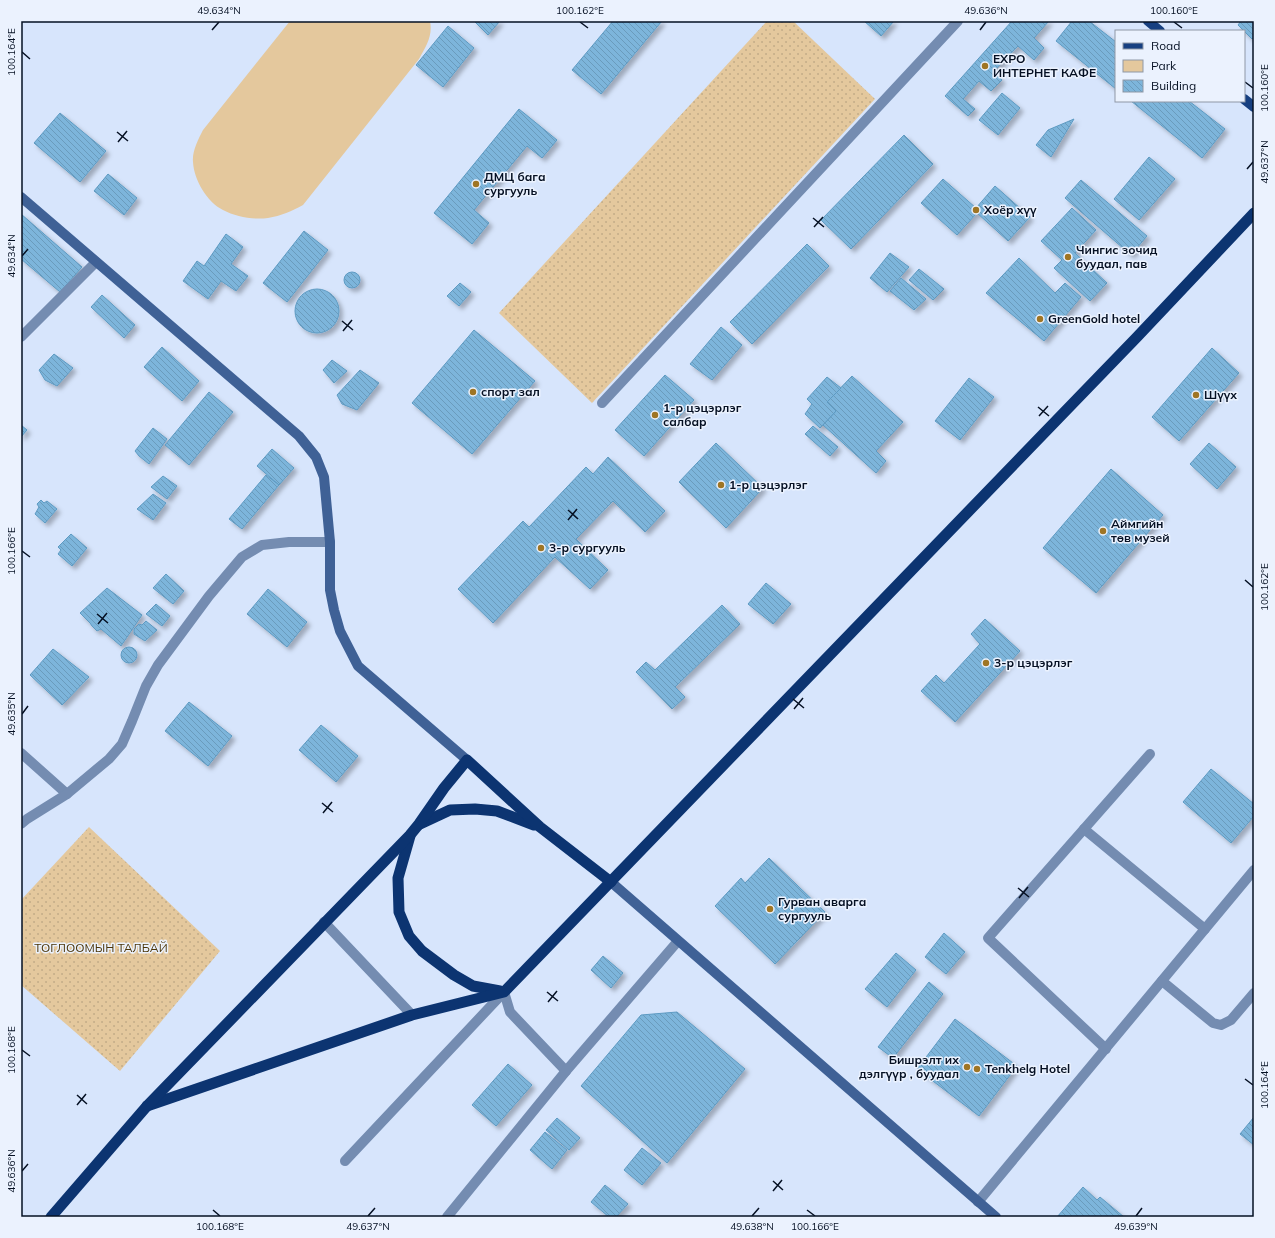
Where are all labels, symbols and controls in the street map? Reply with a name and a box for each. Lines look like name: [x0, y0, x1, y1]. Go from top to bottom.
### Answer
text: 49.634°N: [197, 4, 241, 17]
text: 100.162°E: [556, 4, 604, 17]
text: 49.636°N: [964, 4, 1008, 17]
text: 100.160°E: [1150, 4, 1198, 17]
text: 100.164°E: [5, 28, 18, 76]
legend: [1115, 30, 1245, 102]
text: Road: [1151, 38, 1180, 53]
place label: EXPO ИНТЕРНЕТ КАФЕ: [993, 51, 1096, 80]
text: Park: [1151, 58, 1177, 73]
marker: EXPO ИНТЕРНЕТ КАФЕ: [980, 61, 990, 71]
text: 100.160°E: [1258, 64, 1271, 112]
text: Building: [1151, 78, 1196, 93]
text: 49.637°N: [1258, 140, 1271, 184]
place label: ДМЦ бага сургууль: [484, 169, 546, 198]
marker: ДМЦ бага сургууль: [471, 179, 481, 189]
place label: Хоёр хүү: [983, 202, 1037, 217]
marker: Хоёр хүү: [971, 205, 981, 215]
text: 49.634°N: [5, 234, 18, 278]
place label: Чингис зочид буудал, пав: [1076, 242, 1158, 271]
marker: Чингис зочид буудал, пав: [1063, 252, 1073, 262]
place label: GreenGold hotel: [1048, 311, 1140, 326]
marker: GreenGold hotel: [1035, 314, 1045, 324]
place label: спорт зал: [481, 384, 540, 399]
marker: спорт зал: [468, 387, 478, 397]
place label: Шүүх: [1204, 387, 1237, 402]
marker: Шүүх: [1191, 390, 1201, 400]
place label: 1-р цэцэрлэг салбар: [663, 400, 742, 429]
marker: 1-р цэцэрлэг салбар: [650, 410, 660, 420]
place label: 1-р цэцэрлэг: [729, 477, 808, 492]
marker: 1-р цэцэрлэг: [716, 480, 726, 490]
place label: Аймгийн төв музей: [1111, 516, 1170, 545]
marker: Аймгийн төв музей: [1098, 526, 1108, 536]
text: 100.166°E: [5, 527, 18, 575]
place label: 3-р сургууль: [549, 540, 626, 555]
marker: 3-р сургууль: [536, 543, 546, 553]
text: 100.162°E: [1258, 563, 1271, 611]
place label: 3-р цэцэрлэг: [994, 655, 1073, 670]
marker: 3-р цэцэрлэг: [981, 658, 991, 668]
text: 49.635°N: [5, 692, 18, 736]
place label: Гурван аварга сургууль: [778, 894, 866, 923]
marker: Гурван аварга сургууль: [765, 904, 775, 914]
park label: ТОГЛООМЫН ТАЛБАЙ: [34, 940, 168, 955]
text: 100.168°E: [5, 1026, 18, 1074]
place label: Бишрэлт их дэлгүүр , буудал: [859, 1052, 959, 1081]
place label: Tenkhelg Hotel: [985, 1061, 1070, 1076]
text: 100.164°E: [1258, 1061, 1271, 1109]
marker: Бишрэлт их дэлгүүр , буудал: [962, 1062, 972, 1072]
marker: Tenkhelg Hotel: [972, 1064, 982, 1074]
text: 49.636°N: [5, 1149, 18, 1193]
text: 100.168°E: [196, 1220, 244, 1233]
text: 49.637°N: [346, 1220, 390, 1233]
text: 49.638°N: [730, 1220, 774, 1233]
text: 100.166°E: [791, 1220, 839, 1233]
text: 49.639°N: [1114, 1220, 1158, 1233]

